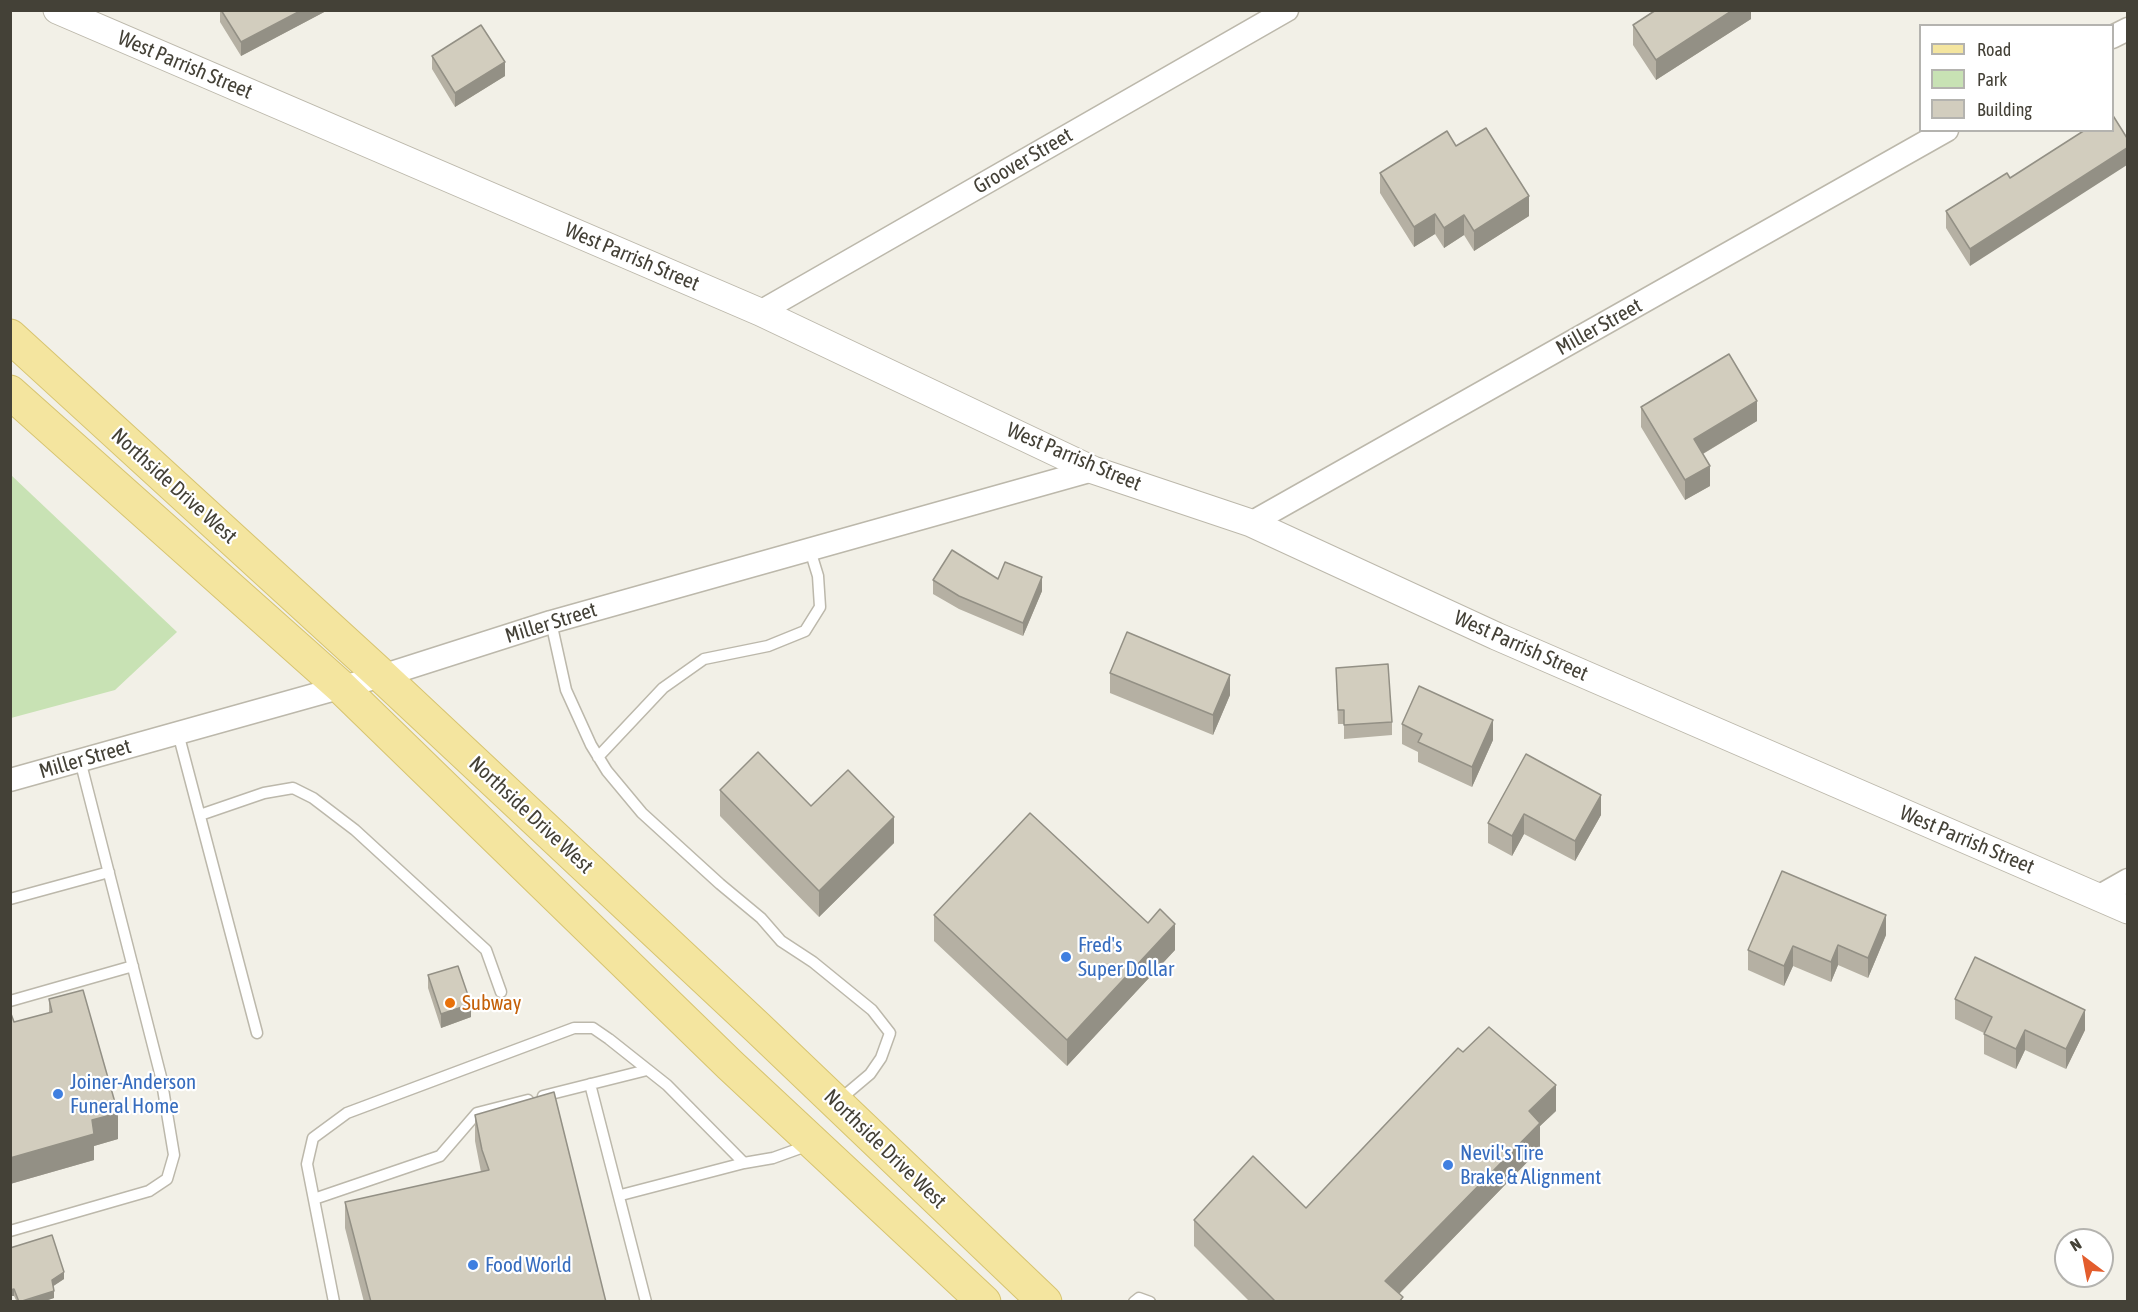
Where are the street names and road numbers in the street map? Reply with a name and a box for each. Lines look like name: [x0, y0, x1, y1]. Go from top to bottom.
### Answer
street label: West Parrish Street: [114, 25, 256, 105]
street label: Groover Street: [969, 123, 1077, 199]
street label: West Parrish Street: [561, 217, 703, 297]
street label: Miller Street: [1552, 293, 1646, 361]
street label: West Parrish Street: [1003, 417, 1145, 497]
street label: Northside Drive West: [106, 423, 242, 549]
street label: Miller Street: [502, 597, 600, 649]
street label: West Parrish Street: [1450, 605, 1592, 687]
street label: Miller Street: [36, 734, 134, 784]
street label: Northside Drive West: [464, 751, 598, 879]
street label: West Parrish Street: [1896, 800, 2038, 880]
street label: Northside Drive West: [819, 1084, 951, 1214]

